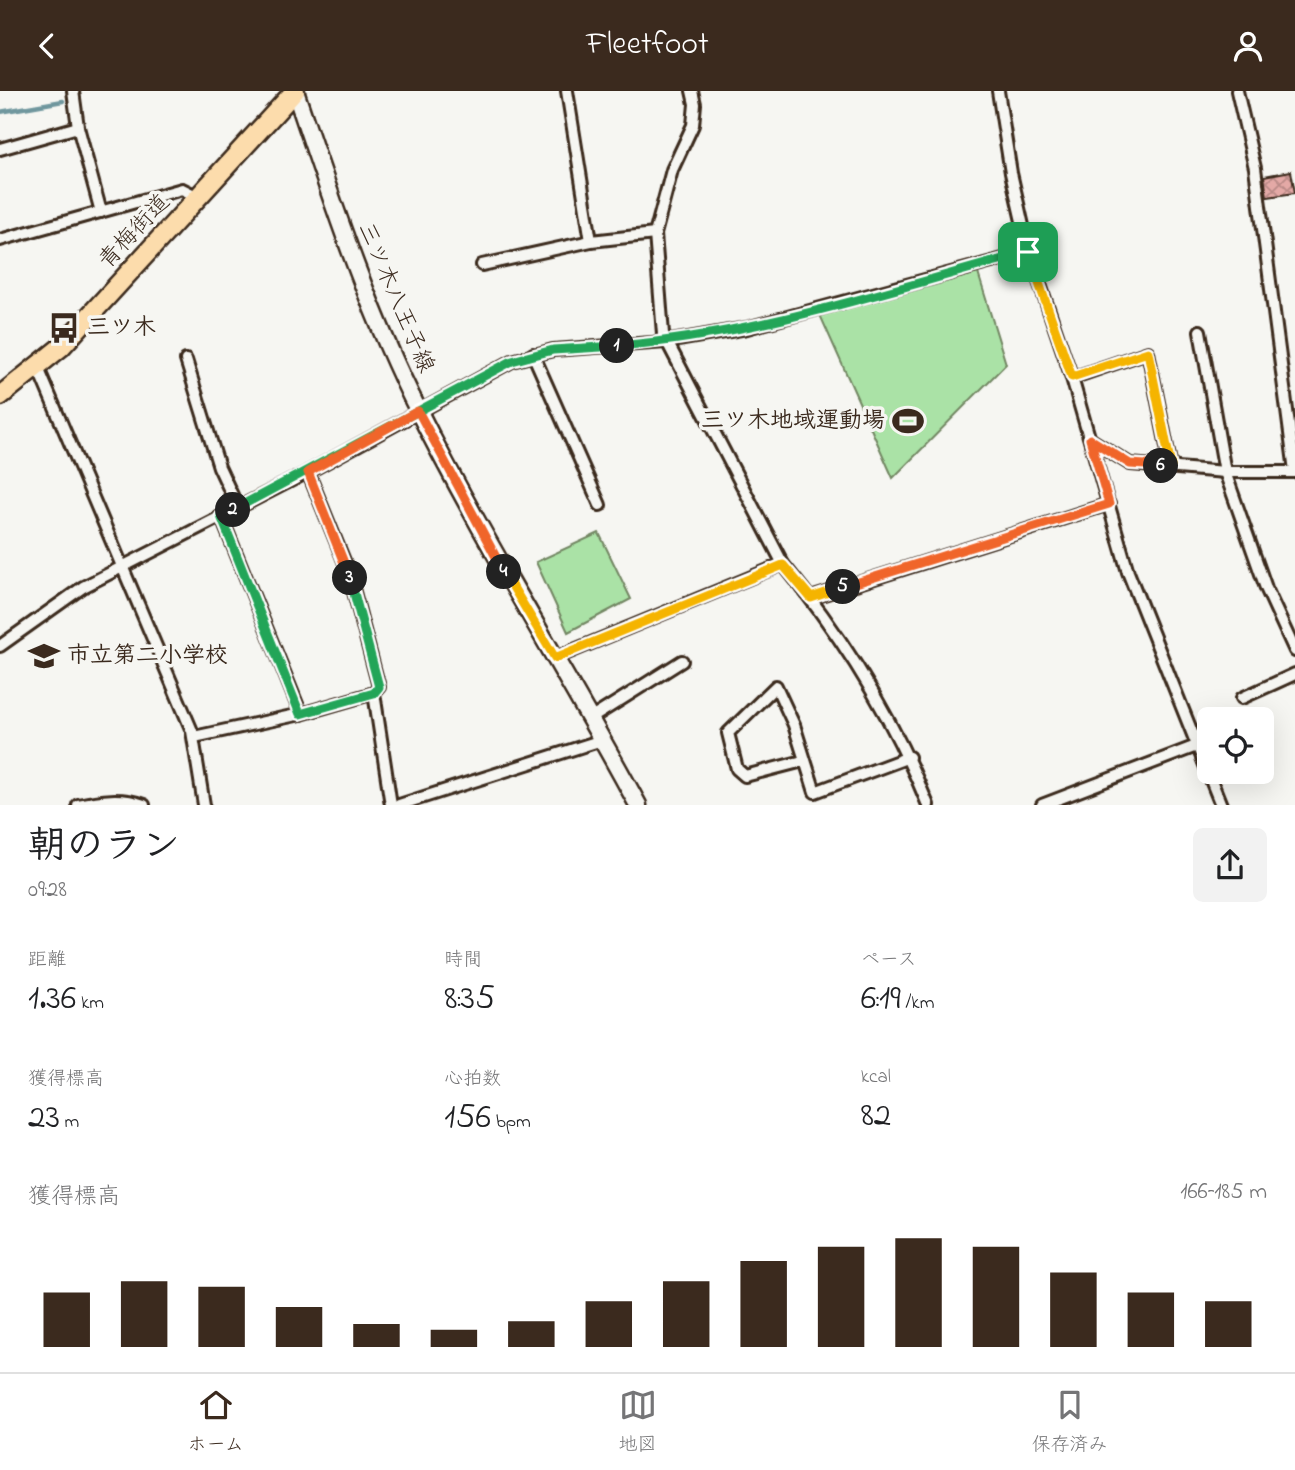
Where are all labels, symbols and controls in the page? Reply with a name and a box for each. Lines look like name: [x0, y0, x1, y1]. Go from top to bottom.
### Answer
text: Fleetfoot: [586, 22, 709, 69]
icon: back: [28, 27, 66, 65]
icon: person: [1229, 27, 1267, 65]
street label: 青梅街道: [92, 187, 178, 277]
street label: 三ツ木八王子線: [348, 217, 442, 379]
pin: [998, 222, 1058, 282]
icon: arrive: [1009, 233, 1047, 271]
bus stop icon: 三ツ木: [47, 311, 81, 345]
place label: 三ツ木: [87, 312, 156, 345]
pin: 1: [600, 329, 634, 363]
text: 1: [613, 332, 620, 359]
sports icon: 三ツ木地域運動場: [891, 404, 925, 438]
place label: 三ツ木地域運動場: [701, 405, 885, 438]
pin: 6: [1144, 449, 1178, 483]
text: 6: [1156, 452, 1165, 479]
pin: 2: [216, 493, 250, 527]
text: 2: [228, 496, 237, 523]
pin: 4: [486, 554, 522, 589]
text: 4: [500, 558, 507, 585]
pin: 3: [332, 561, 368, 595]
text: 3: [346, 564, 353, 591]
pin: 5: [826, 569, 860, 605]
text: 5: [837, 573, 848, 600]
school or university icon: 市立第二小学校: [27, 639, 61, 673]
place label: 市立第二小学校: [67, 640, 228, 673]
map controls: [1197, 707, 1274, 784]
button: locate: [1197, 707, 1274, 784]
text: 朝のラン: [28, 820, 180, 876]
button: share: [1193, 828, 1267, 902]
text: 09:28: [28, 874, 67, 907]
text: 距離: [28, 947, 66, 974]
text: 時間: [444, 947, 482, 974]
text: ペース: [861, 947, 917, 974]
text: 1.36: [28, 974, 76, 1025]
text: 8:35: [444, 974, 495, 1025]
text: 6:19: [861, 974, 901, 1025]
text: km: [76, 990, 104, 1017]
text: /km: [901, 990, 934, 1017]
text: kcal: [861, 1064, 891, 1091]
text: 獲得標高: [28, 1066, 104, 1093]
text: 心拍数: [444, 1066, 501, 1093]
text: 82: [861, 1091, 891, 1142]
text: 23: [28, 1093, 60, 1144]
text: 156: [444, 1093, 491, 1144]
text: m: [60, 1109, 79, 1136]
text: bpm: [491, 1109, 531, 1136]
text: 166–185 m: [1180, 1176, 1267, 1209]
text: 獲得標高: [28, 1181, 120, 1214]
tab: ホーム: [187, 1386, 244, 1459]
tab: 地図: [619, 1386, 657, 1459]
tab: 保存済み: [1032, 1386, 1108, 1459]

